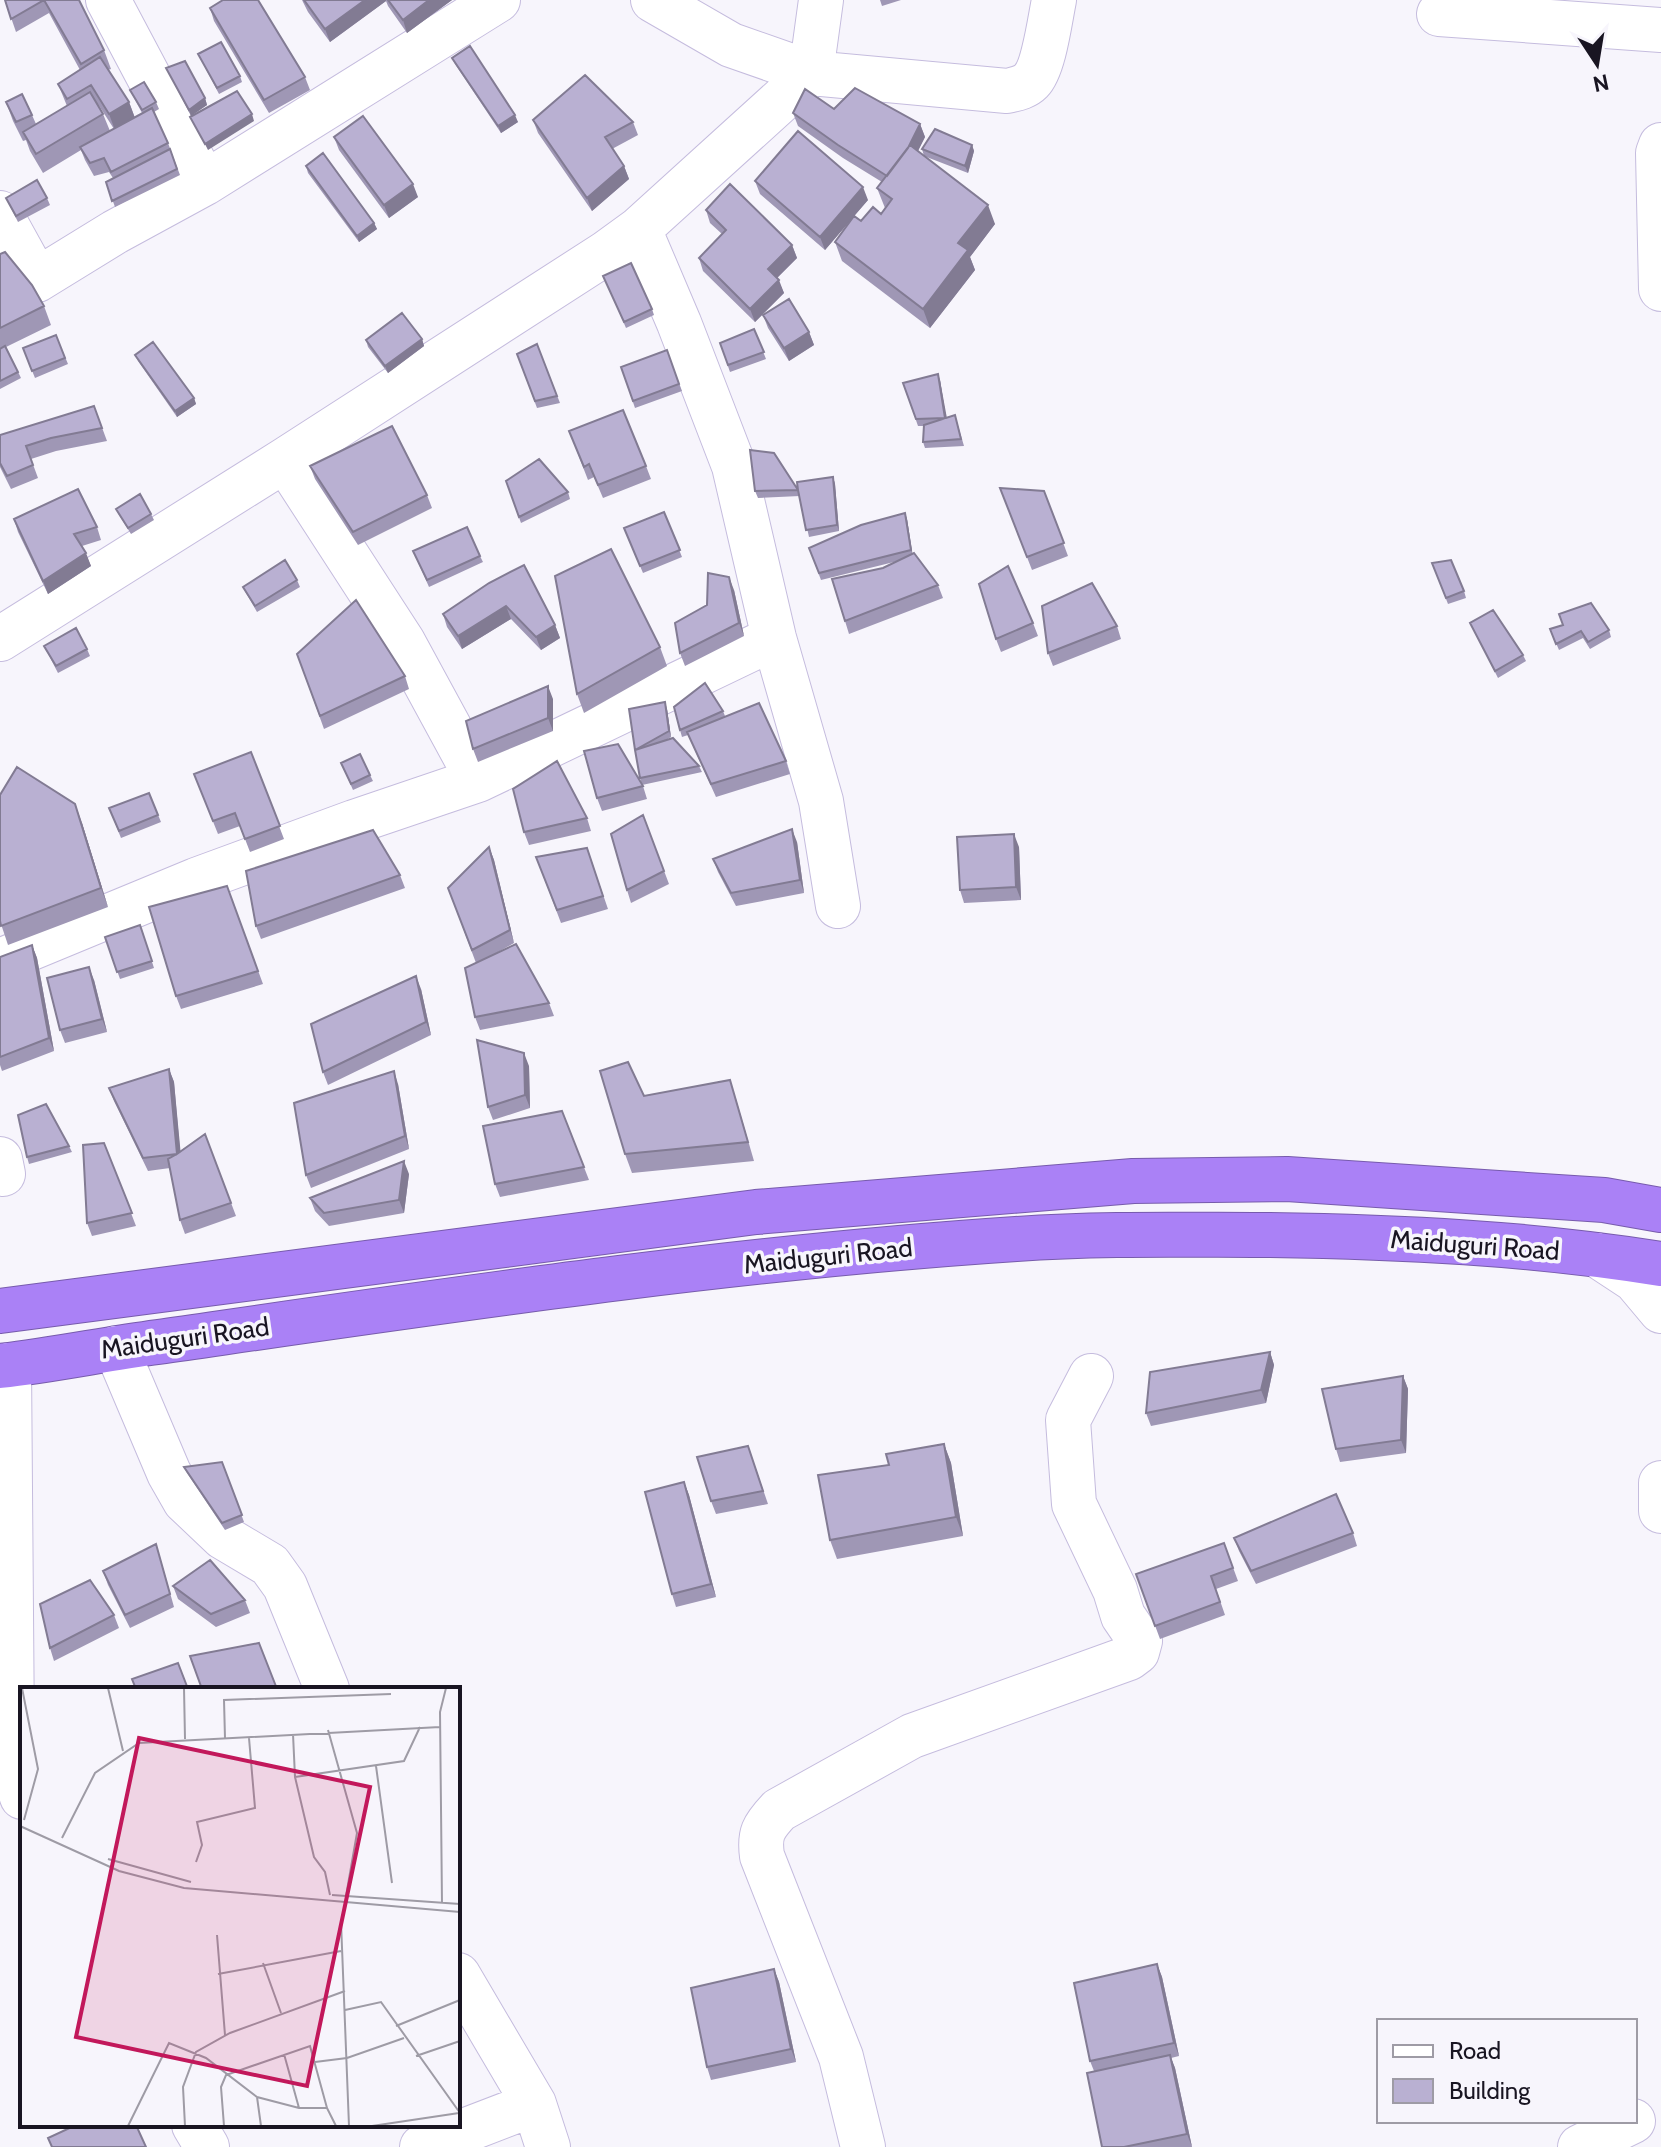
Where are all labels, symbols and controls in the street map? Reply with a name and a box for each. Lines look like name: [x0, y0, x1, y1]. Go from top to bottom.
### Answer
north arrow: [1557, 24, 1637, 104]
text: N: [1591, 68, 1611, 98]
street label: Maiduguri Road: [1389, 1223, 1561, 1267]
street label: Maiduguri Road: [742, 1231, 914, 1281]
street label: Maiduguri Road: [99, 1310, 271, 1366]
inset map: [20, 1687, 460, 2127]
legend: [1377, 2019, 1637, 2123]
text: Road: [1449, 2036, 1501, 2065]
text: Building: [1449, 2076, 1531, 2105]

